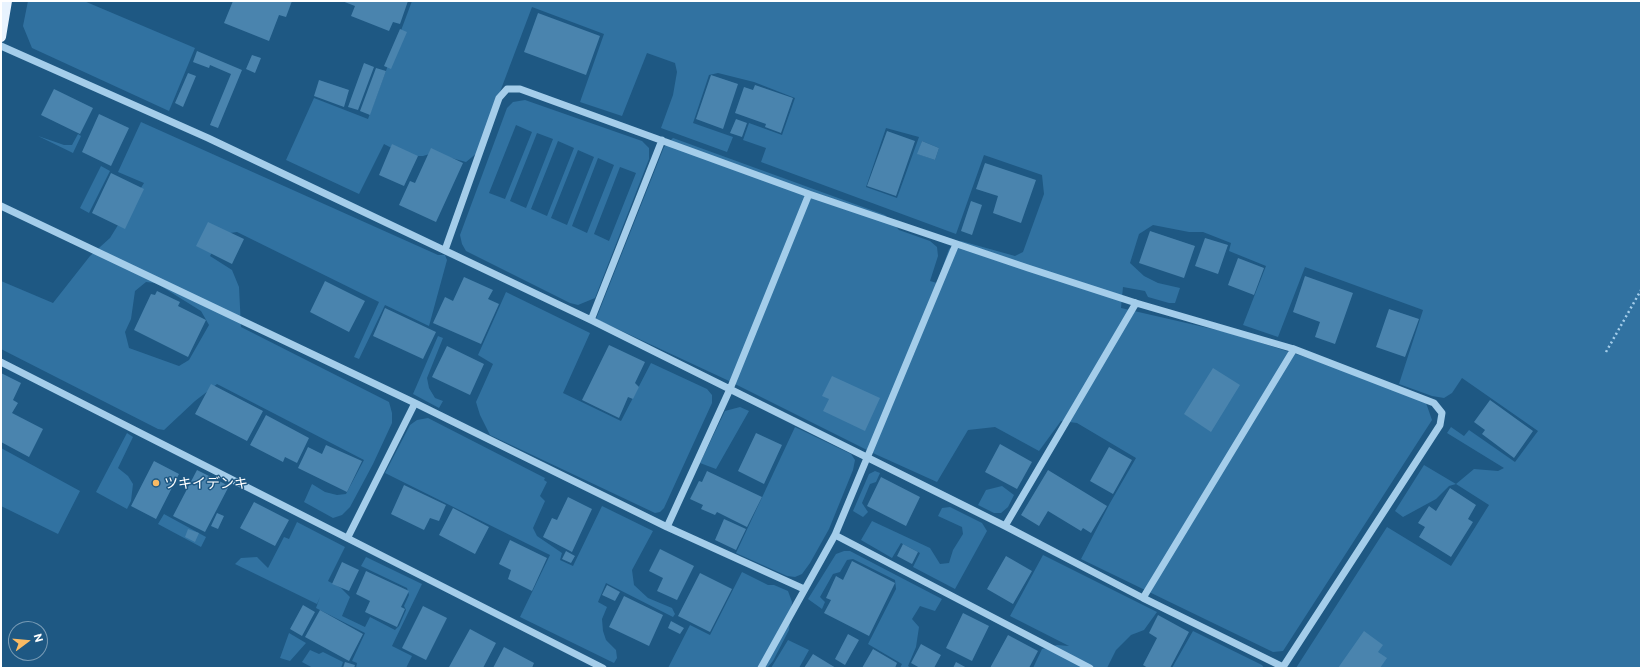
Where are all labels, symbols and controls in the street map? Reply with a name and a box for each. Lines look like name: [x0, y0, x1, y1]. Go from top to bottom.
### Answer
place label: ツキイデンキ: [164, 475, 248, 491]
marker: ツキイデンキ: [151, 478, 161, 488]
north arrow: [8, 621, 48, 661]
text: N: [32, 632, 46, 644]

